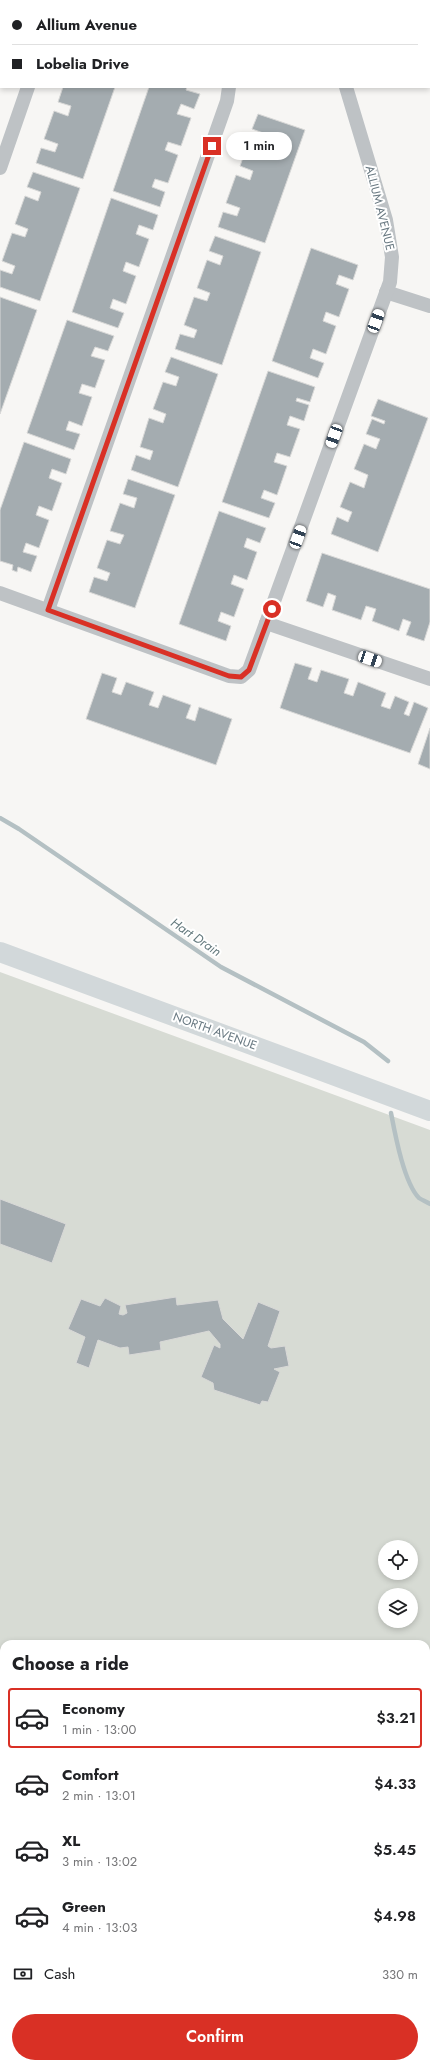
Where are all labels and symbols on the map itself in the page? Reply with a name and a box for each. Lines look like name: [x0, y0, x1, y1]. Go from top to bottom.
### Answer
callout: 1 min: [226, 132, 292, 160]
route end: [203, 137, 221, 155]
street label: ALLIUM AVENUE: [361, 164, 399, 252]
car: [366, 308, 386, 334]
car: [324, 423, 344, 449]
car: [288, 524, 308, 550]
route start: [263, 600, 281, 618]
car: [357, 649, 383, 669]
water label: Hart Drain: [167, 913, 225, 961]
street label: NORTH AVENUE: [171, 1008, 259, 1054]

